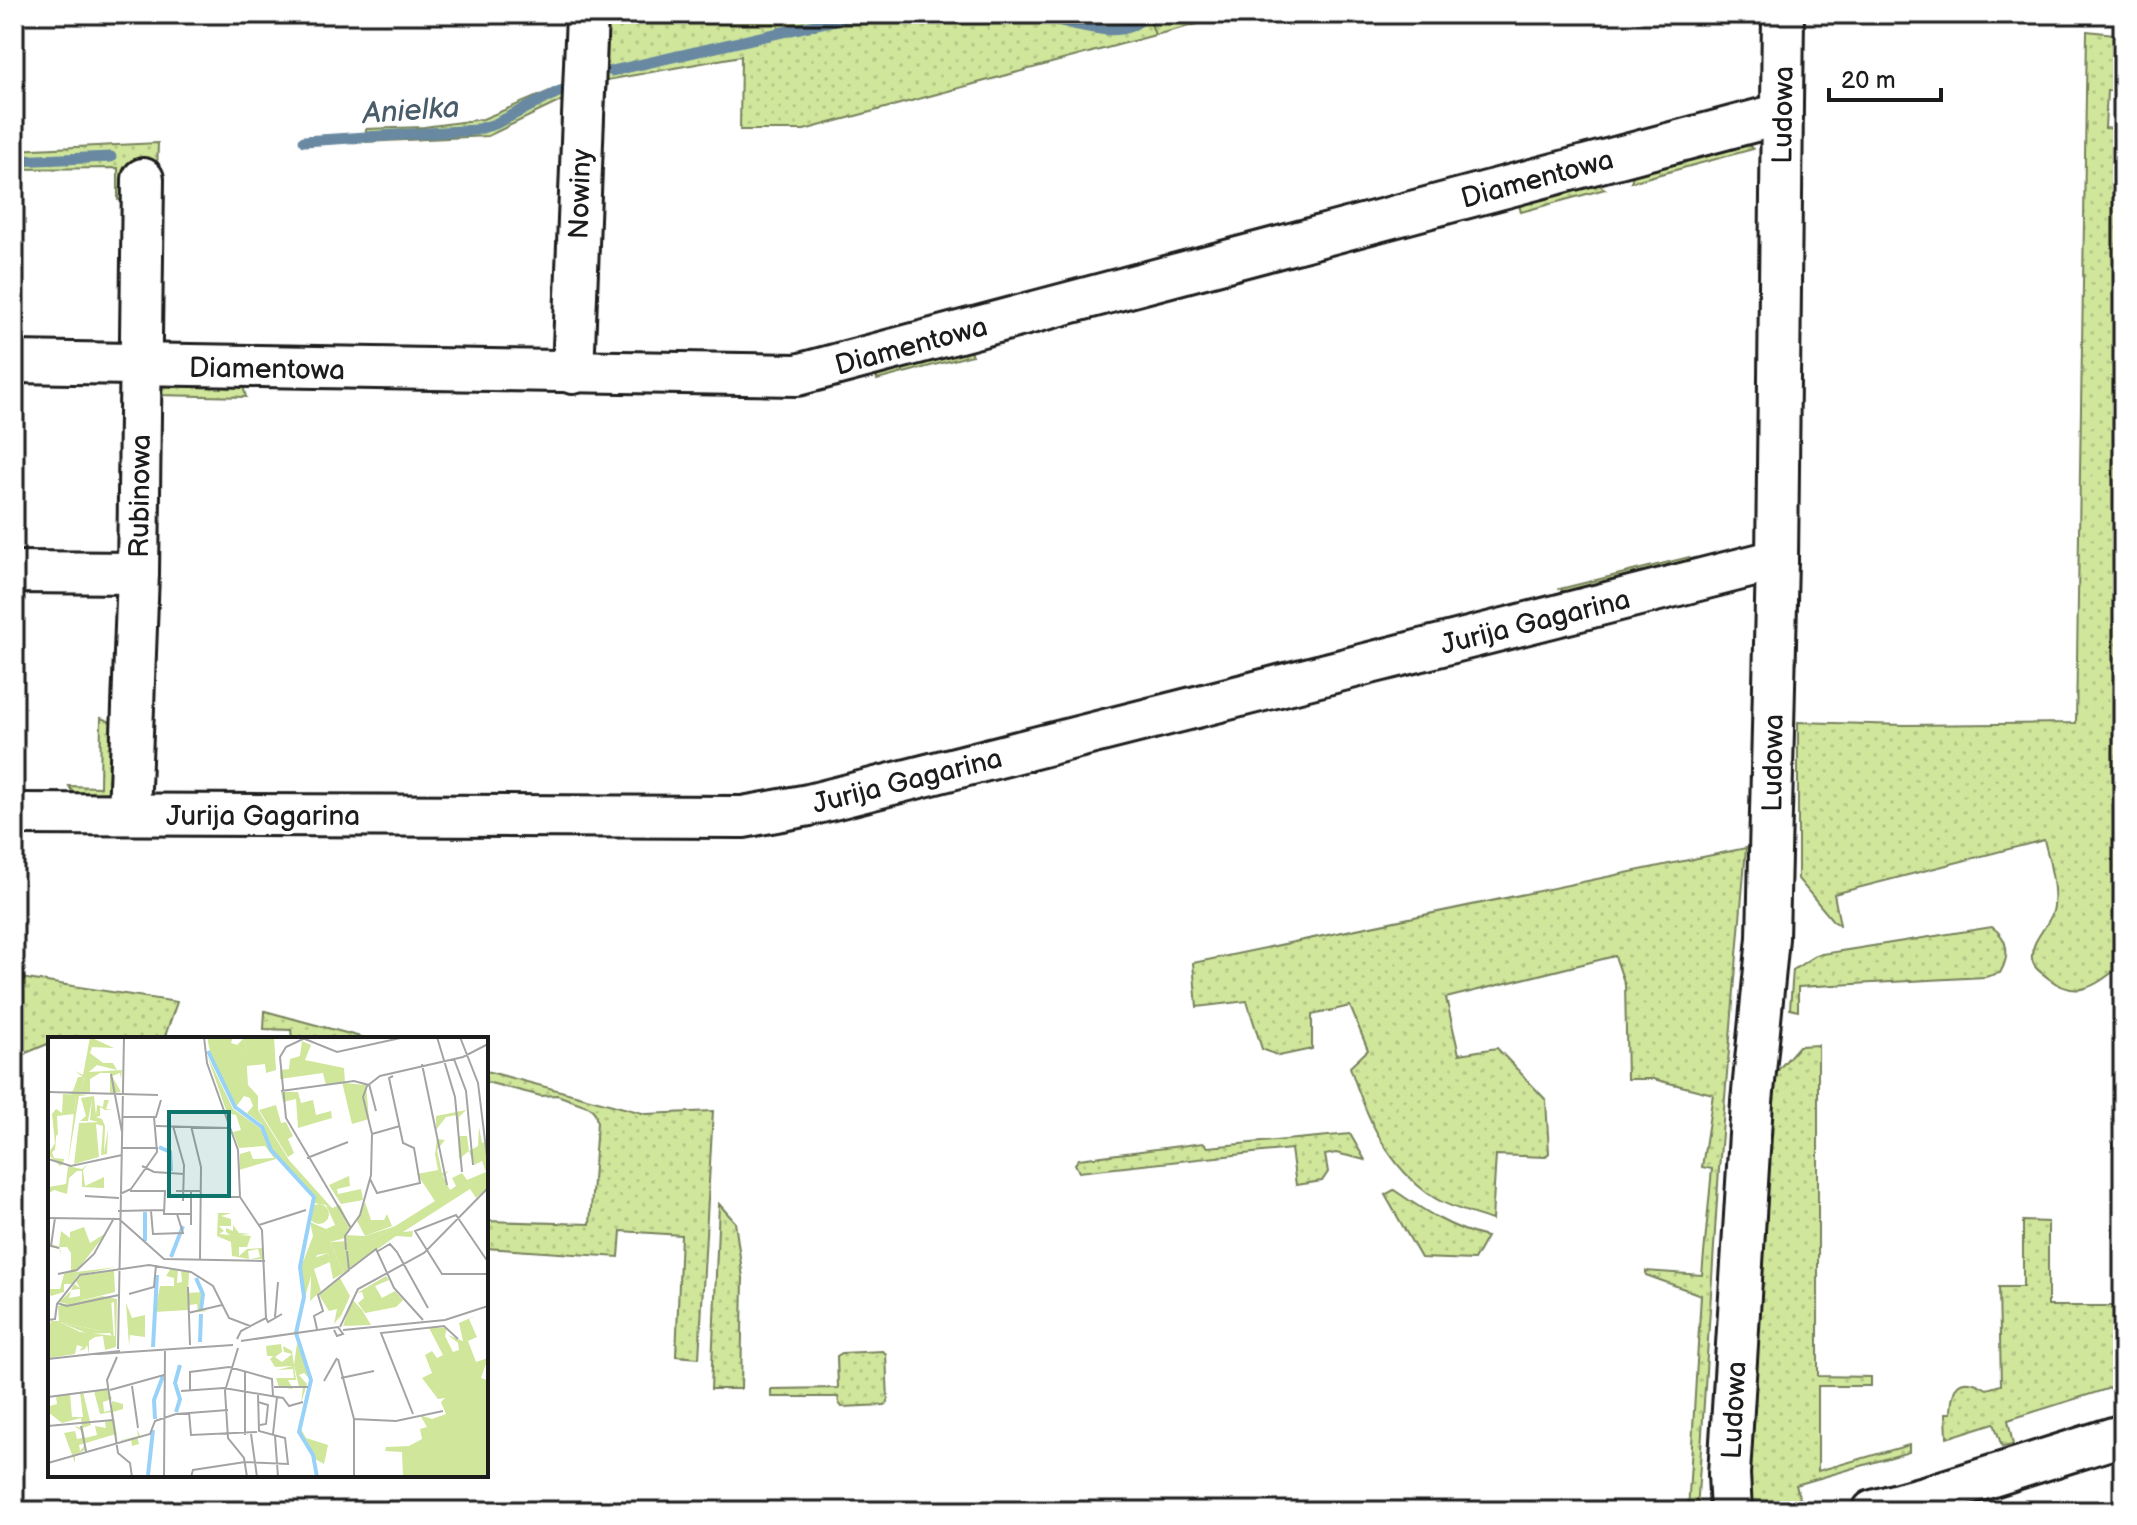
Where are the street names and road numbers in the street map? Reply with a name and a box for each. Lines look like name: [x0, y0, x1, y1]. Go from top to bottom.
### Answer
street label: Ludowa: [1766, 66, 1801, 164]
street label: Diamentowa: [1458, 143, 1617, 216]
street label: Nowiny: [562, 148, 599, 240]
street label: Diamentowa: [832, 310, 991, 383]
street label: Diamentowa: [189, 352, 345, 387]
street label: Rubinowa: [123, 434, 158, 558]
street label: Jurija Gagarina: [1437, 583, 1634, 662]
street label: Ludowa: [1756, 714, 1791, 812]
street label: Jurija Gagarina: [809, 742, 1006, 821]
street label: Jurija Gagarina: [166, 800, 360, 833]
street label: Ludowa: [1715, 1360, 1754, 1460]

